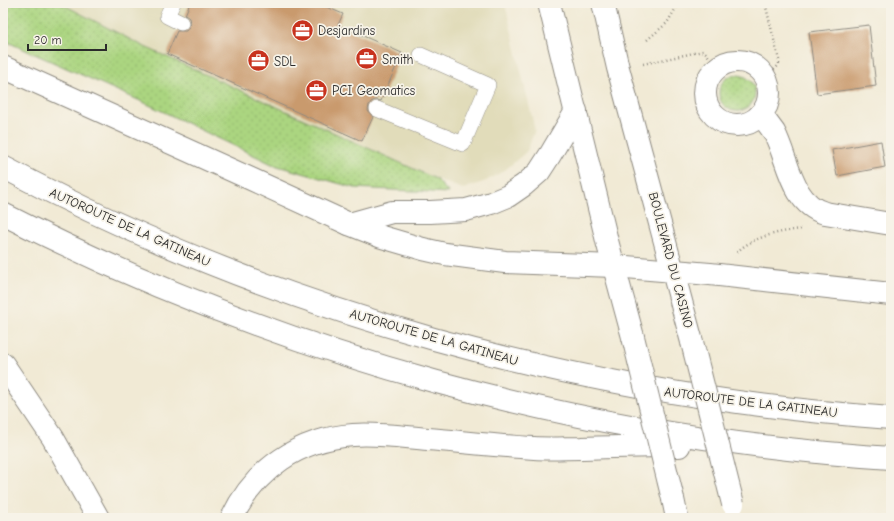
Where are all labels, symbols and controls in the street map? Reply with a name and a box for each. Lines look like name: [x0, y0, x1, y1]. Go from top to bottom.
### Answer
office icon: Desjardins: [290, 17, 316, 43]
place label: Desjardins: [318, 23, 375, 38]
scale bar: [28, 26, 106, 52]
text: 20 m: [34, 33, 62, 47]
office icon: Smith: [354, 46, 380, 72]
office icon: SDL: [246, 48, 272, 74]
place label: Smith: [382, 52, 414, 67]
place label: SDL: [274, 54, 296, 69]
office icon: PCI Geomatics: [303, 77, 329, 103]
place label: PCI Geomatics: [332, 83, 415, 98]
street label: AUTOROUTE DE LA GATINEAU: [47, 185, 213, 269]
street label: BOULEVARD DU CASINO: [646, 190, 696, 330]
street label: AUTOROUTE DE LA GATINEAU: [348, 306, 520, 368]
street label: AUTOROUTE DE LA GATINEAU: [664, 384, 839, 420]

